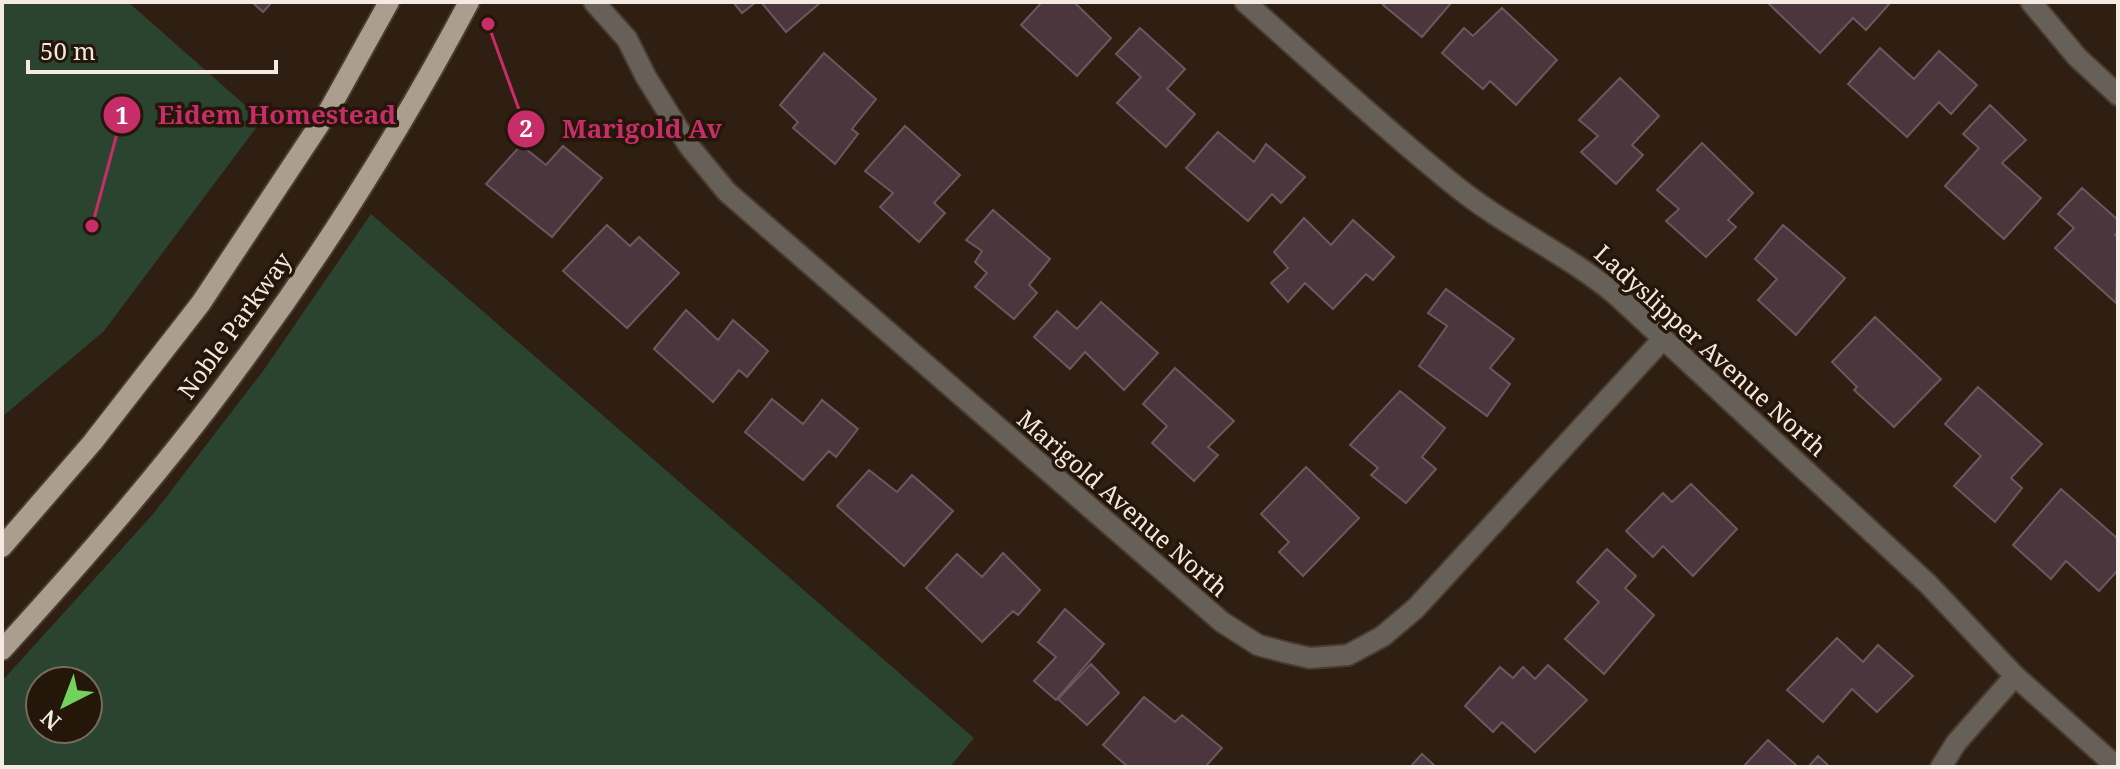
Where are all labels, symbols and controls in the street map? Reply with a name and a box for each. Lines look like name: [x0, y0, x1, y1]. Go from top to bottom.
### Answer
scale bar: [28, 24, 276, 74]
text: 50 m: [40, 34, 96, 67]
callout: Eidem Homestead: [102, 90, 413, 140]
text: Eidem Homestead: [158, 96, 396, 132]
text: 1: [115, 98, 129, 131]
callout: Marigold Av: [506, 104, 738, 154]
text: Marigold Av: [562, 110, 722, 146]
text: 2: [519, 111, 533, 144]
street label: Ladyslipper Avenue North: [1588, 237, 1834, 463]
street label: Noble Parkway: [169, 245, 299, 405]
street label: Marigold Avenue North: [1011, 402, 1235, 604]
north arrow: [24, 665, 104, 745]
text: N: [33, 704, 66, 738]

